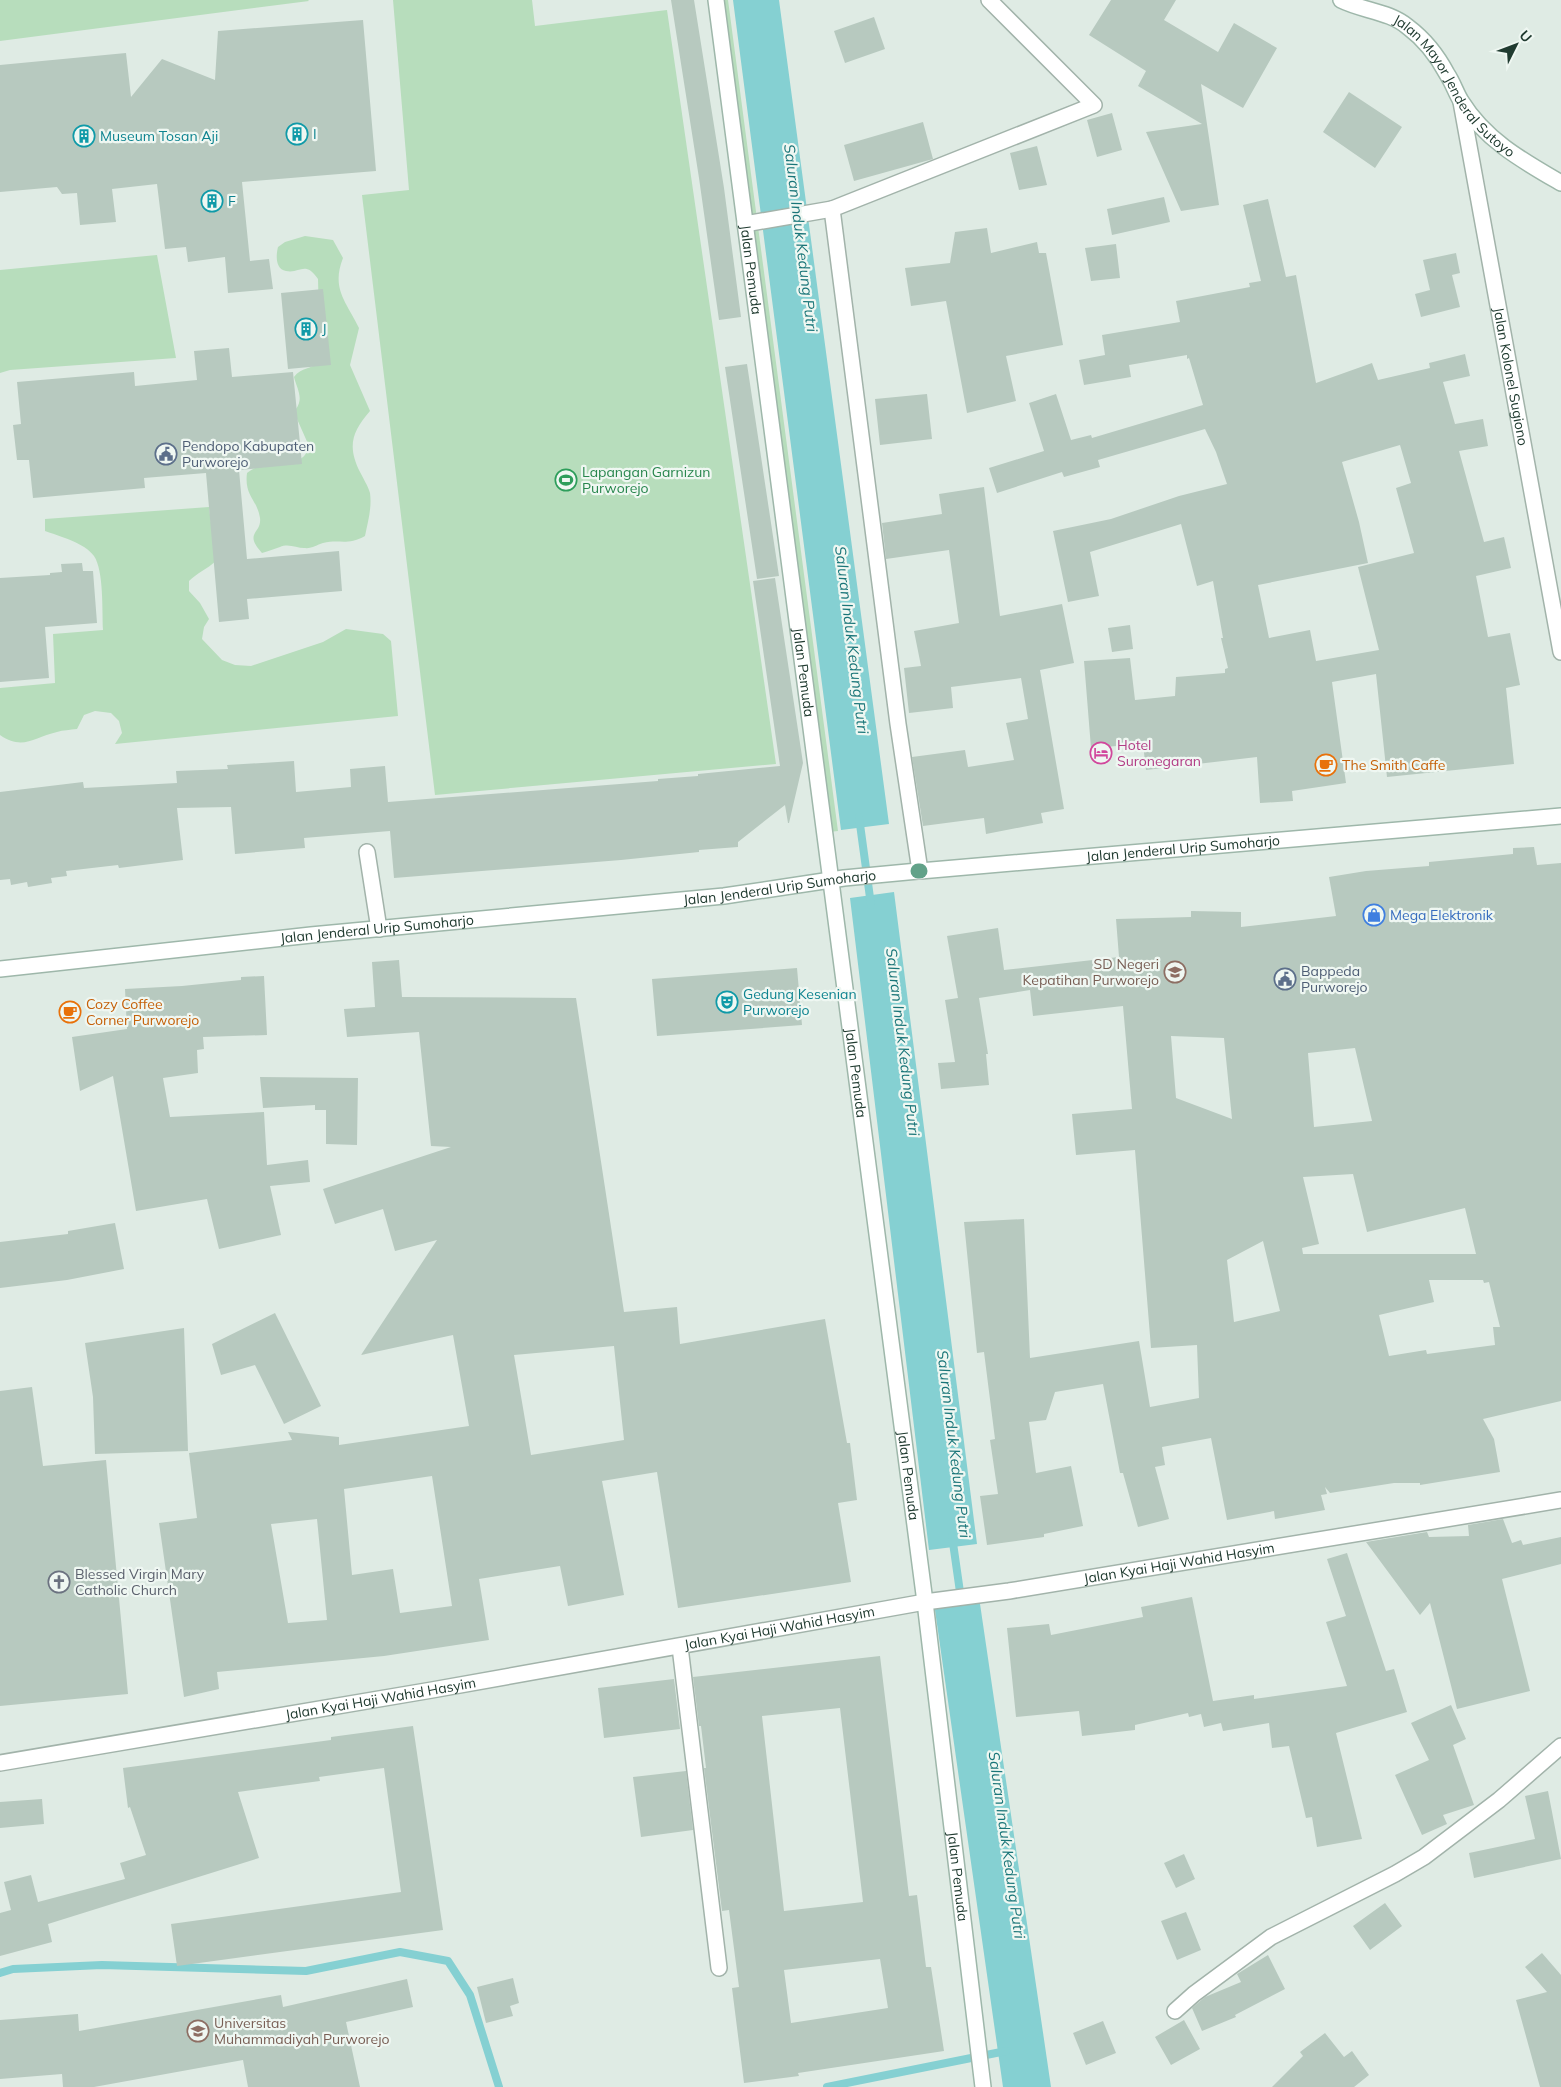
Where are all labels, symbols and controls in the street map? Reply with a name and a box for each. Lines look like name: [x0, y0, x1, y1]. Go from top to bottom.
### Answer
street label: Jalan Mayor Jenderal Sutoyo: [1390, 10, 1519, 161]
north arrow: [1491, 20, 1541, 70]
text: U: [1516, 26, 1536, 46]
building icon: I: [285, 122, 309, 146]
building icon: Museum Tosan Aji: [72, 124, 96, 148]
place label: I: [313, 125, 317, 143]
place label: Museum Tosan Aji: [100, 127, 218, 145]
water label: Saluran Induk Kedung Putri: [780, 143, 822, 333]
building icon: F: [200, 189, 224, 213]
place label: F: [228, 192, 236, 210]
street label: Jalan Pemuda: [736, 224, 766, 316]
street label: Jalan Kolonel Sugiono: [1489, 306, 1532, 447]
building icon: J: [294, 317, 318, 341]
place label: J: [322, 320, 327, 338]
place label: Pendopo Kabupaten Purworejo: [182, 437, 314, 471]
public building icon: Pendopo Kabupaten Purworejo: [154, 442, 178, 466]
place label: Lapangan Garnizun Purworejo: [582, 463, 711, 497]
sports icon: Lapangan Garnizun Purworejo: [554, 468, 578, 492]
water label: Saluran Induk Kedung Putri: [831, 545, 873, 735]
street label: Jalan Pemuda: [789, 626, 818, 718]
place label: Hotel Suronegaran: [1117, 736, 1201, 770]
hotel icon: Hotel Suronegaran: [1089, 741, 1113, 765]
cafe icon: The Smith Caffe: [1314, 753, 1338, 777]
place label: The Smith Caffe: [1342, 756, 1445, 774]
street label: Jalan Jenderal Urip Sumoharjo: [1085, 831, 1281, 866]
street label: Jalan Jenderal Urip Sumoharjo: [682, 866, 877, 909]
shop icon: Mega Elektronik: [1362, 903, 1386, 927]
place label: Mega Elektronik: [1390, 906, 1494, 924]
street label: Jalan Jenderal Urip Sumoharjo: [279, 911, 474, 947]
water label: Saluran Induk Kedung Putri: [882, 947, 924, 1137]
place label: SD Negeri Kepatihan Purworejo: [1023, 955, 1159, 989]
school or university icon: SD Negeri Kepatihan Purworejo: [1163, 960, 1187, 984]
place label: Bappeda Purworejo: [1301, 962, 1368, 996]
public building icon: Bappeda Purworejo: [1273, 967, 1297, 991]
place label: Gedung Kesenian Purworejo: [743, 985, 857, 1019]
theatre icon: Gedung Kesenian Purworejo: [715, 990, 739, 1014]
place label: Cozy Coffee Corner Purworejo: [86, 995, 199, 1029]
cafe icon: Cozy Coffee Corner Purworejo: [58, 1000, 82, 1024]
street label: Jalan Pemuda: [841, 1027, 871, 1119]
water label: Saluran Induk Kedung Putri: [933, 1349, 975, 1539]
street label: Jalan Pemuda: [894, 1430, 923, 1521]
street label: Jalan Kyai Haji Wahid Hasyim: [1082, 1538, 1276, 1588]
place label: Blessed Virgin Mary Catholic Church: [75, 1565, 205, 1599]
church icon: Blessed Virgin Mary Catholic Church: [47, 1570, 71, 1594]
street label: Jalan Kyai Haji Wahid Hasyim: [683, 1602, 876, 1654]
street label: Jalan Kyai Haji Wahid Hasyim: [284, 1673, 477, 1724]
water label: Saluran Induk Kedung Putri: [984, 1750, 1030, 1940]
street label: Jalan Pemuda: [944, 1831, 972, 1922]
place label: Universitas Muhammadiyah Purworejo: [214, 2014, 390, 2048]
school or university icon: Universitas Muhammadiyah Purworejo: [186, 2019, 210, 2043]

